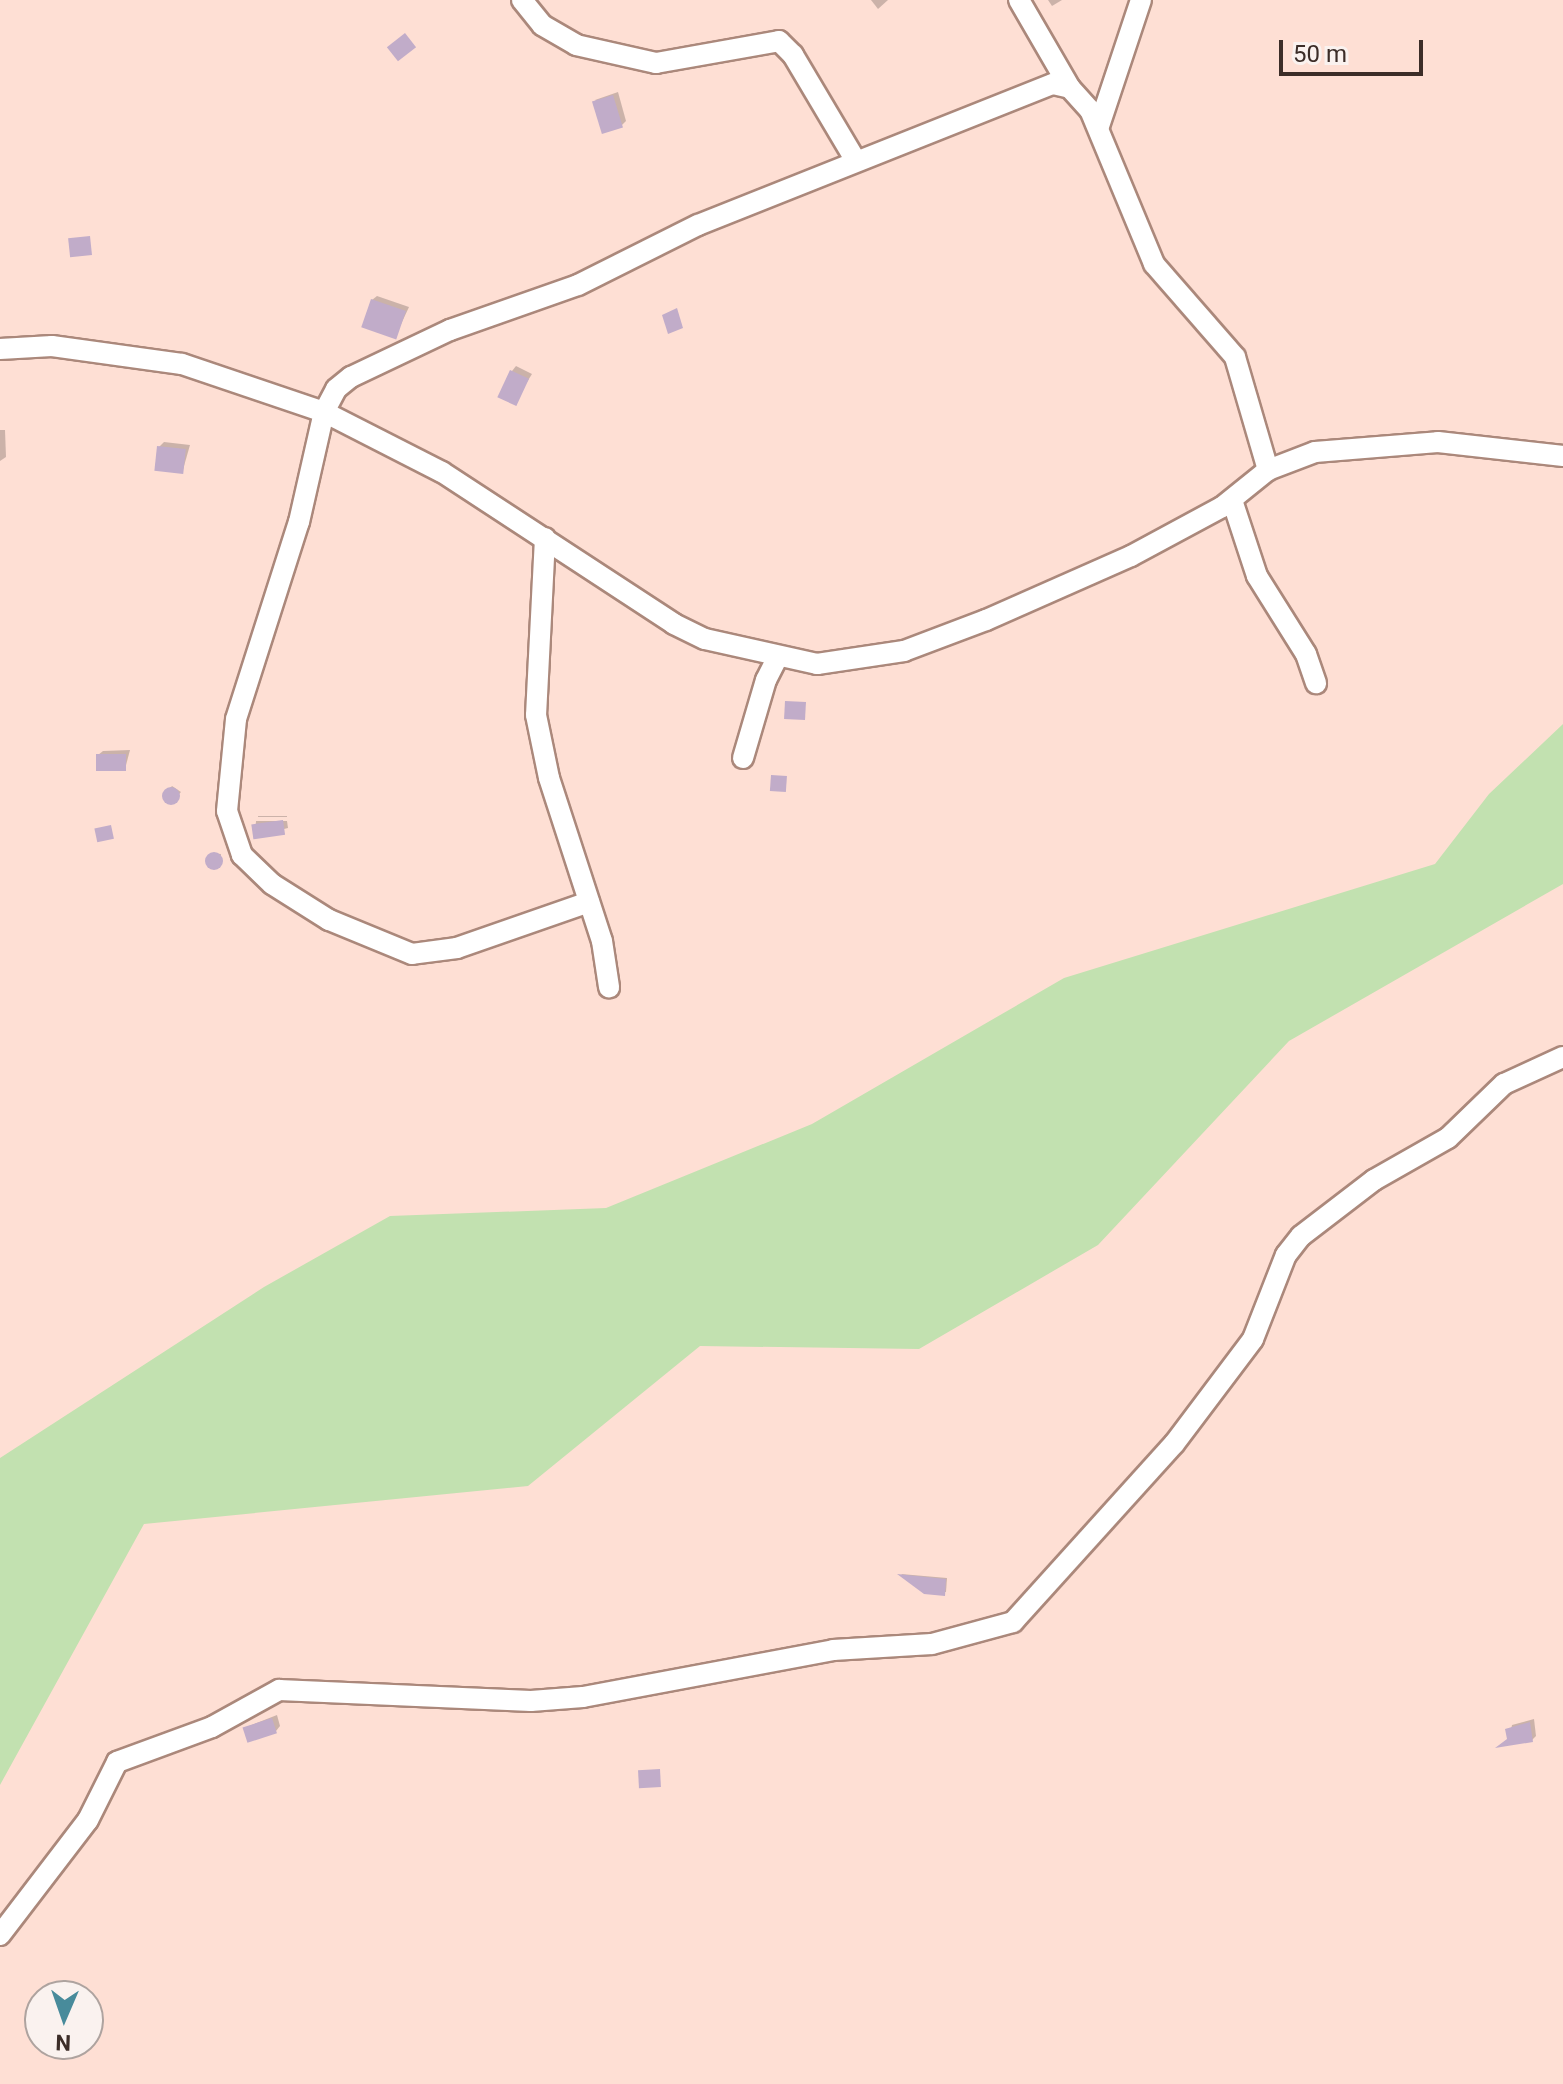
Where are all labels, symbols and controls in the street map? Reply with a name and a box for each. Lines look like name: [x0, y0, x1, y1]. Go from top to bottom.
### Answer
scale bar: [1283, 24, 1427, 74]
text: 50 m: [1293, 40, 1347, 68]
north arrow: [24, 1980, 104, 2060]
text: N: [55, 2030, 71, 2055]

